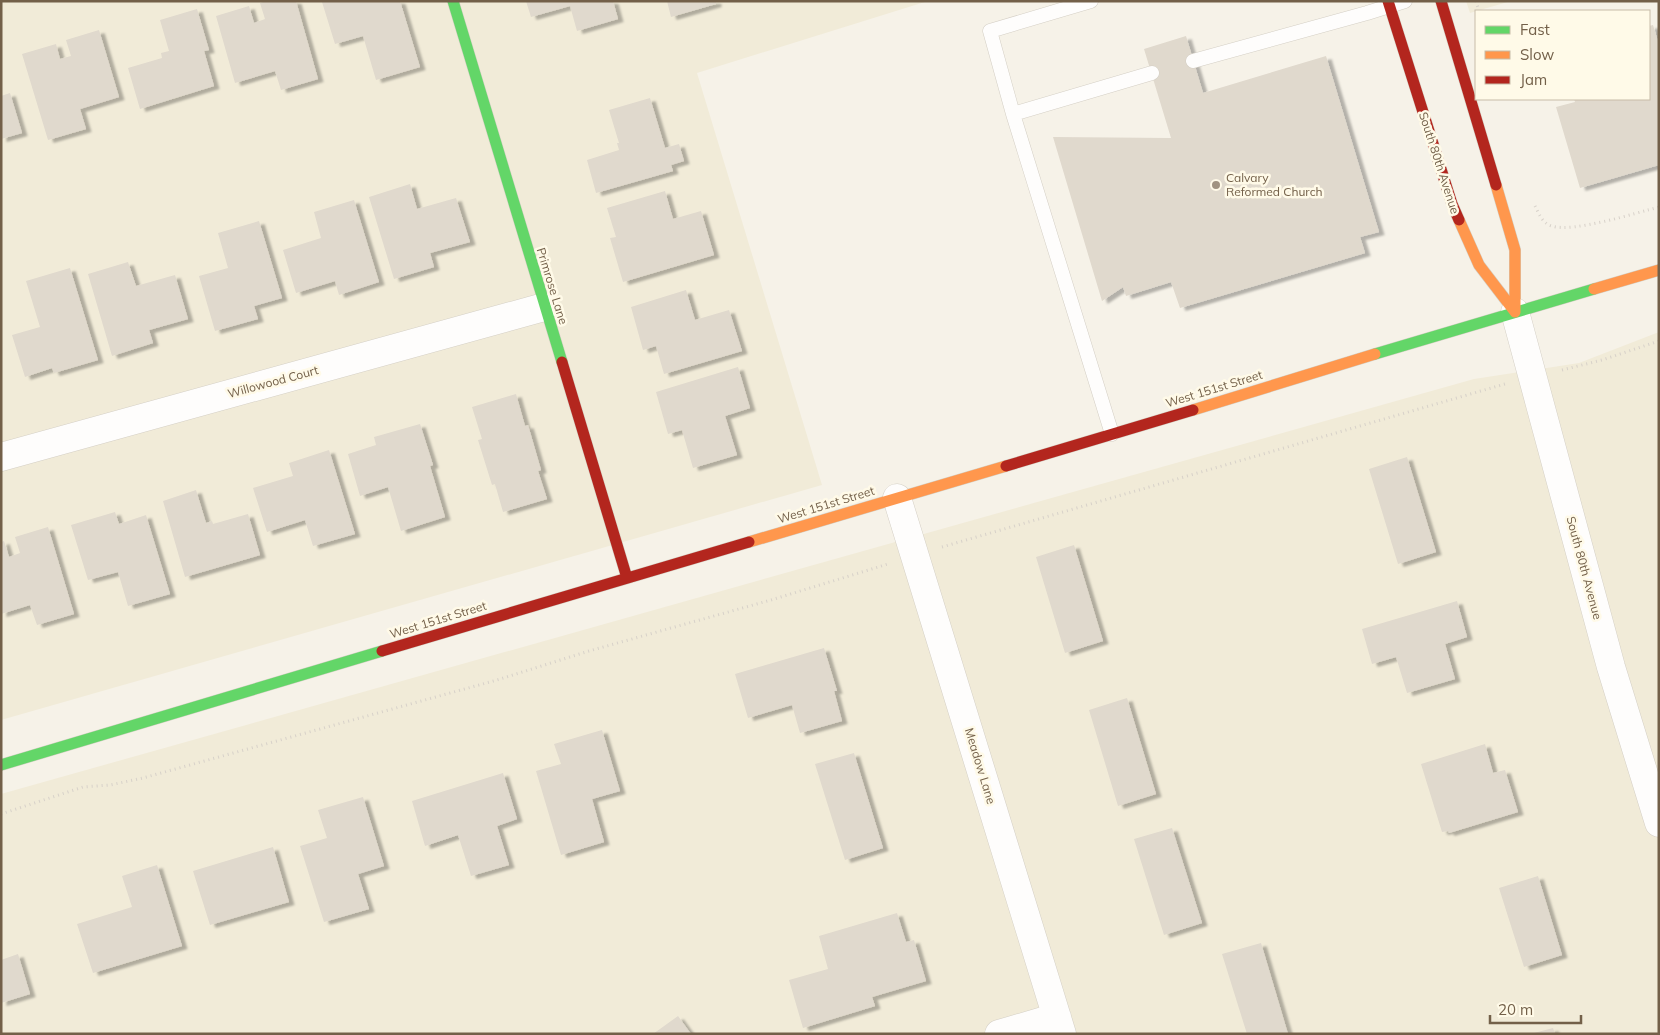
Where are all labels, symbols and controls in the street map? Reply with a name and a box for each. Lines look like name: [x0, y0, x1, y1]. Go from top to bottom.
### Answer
legend: [1475, 10, 1650, 100]
text: Fast: [1520, 20, 1550, 39]
text: Slow: [1520, 45, 1554, 64]
text: Jam: [1520, 70, 1547, 89]
street label: South 80th Avenue: [1416, 110, 1463, 216]
place label: Calvary Reformed Church: [1226, 170, 1323, 199]
marker: Calvary Reformed Church: [1210, 179, 1222, 191]
street label: Primrose Lane: [534, 246, 571, 326]
street label: Willowood Court: [226, 362, 320, 401]
street label: West 151st Street: [1164, 367, 1264, 410]
street label: West 151st Street: [776, 483, 876, 526]
street label: South 80th Avenue: [1563, 515, 1605, 621]
street label: West 151st Street: [388, 598, 488, 641]
street label: Meadow Lane: [962, 726, 999, 806]
scale bar: [1490, 992, 1581, 1024]
text: 20 m: [1498, 1000, 1533, 1019]

